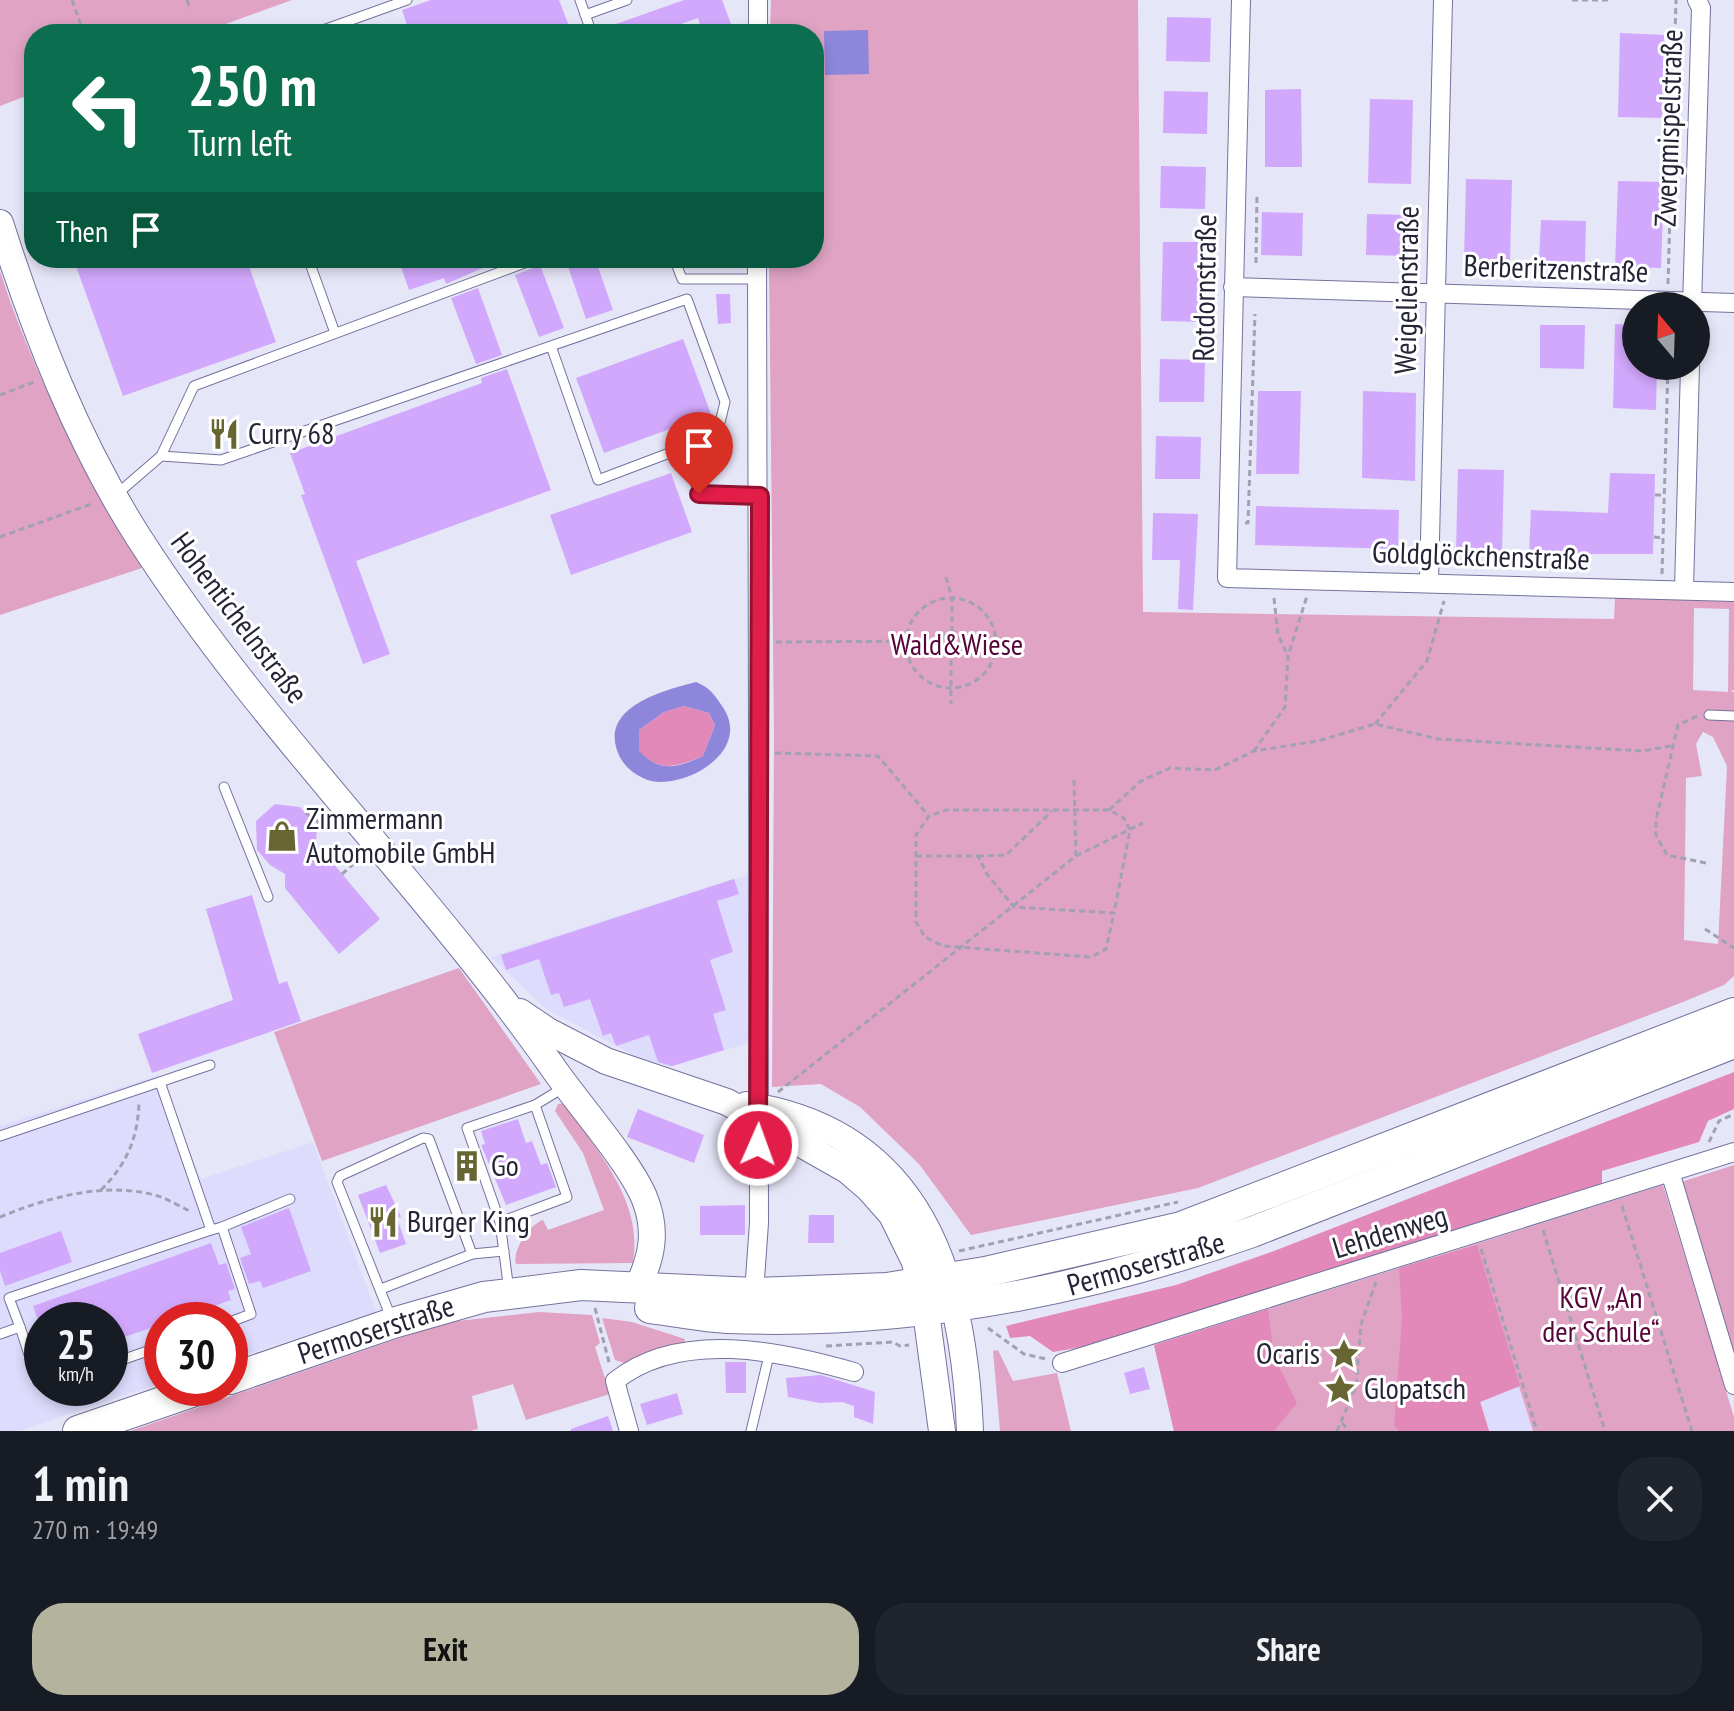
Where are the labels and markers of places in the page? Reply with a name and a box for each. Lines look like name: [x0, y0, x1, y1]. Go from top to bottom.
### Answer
pin: [665, 412, 733, 494]
place label: Curry 68: [248, 413, 335, 452]
restaurant icon: Curry 68: [207, 417, 241, 451]
place label: Zimmermann Automobile GmbH: [306, 798, 495, 871]
shop icon: Zimmermann Automobile GmbH: [265, 819, 299, 853]
place label: Go: [491, 1145, 519, 1184]
building icon: Go: [450, 1149, 484, 1183]
place label: Burger King: [407, 1201, 530, 1240]
restaurant icon: Burger King: [366, 1205, 400, 1239]
place label: Ocaris: [1256, 1333, 1320, 1372]
place icon: Ocaris: [1327, 1337, 1361, 1371]
place label: Glopatsch: [1364, 1368, 1466, 1407]
place icon: Glopatsch: [1323, 1372, 1357, 1406]

